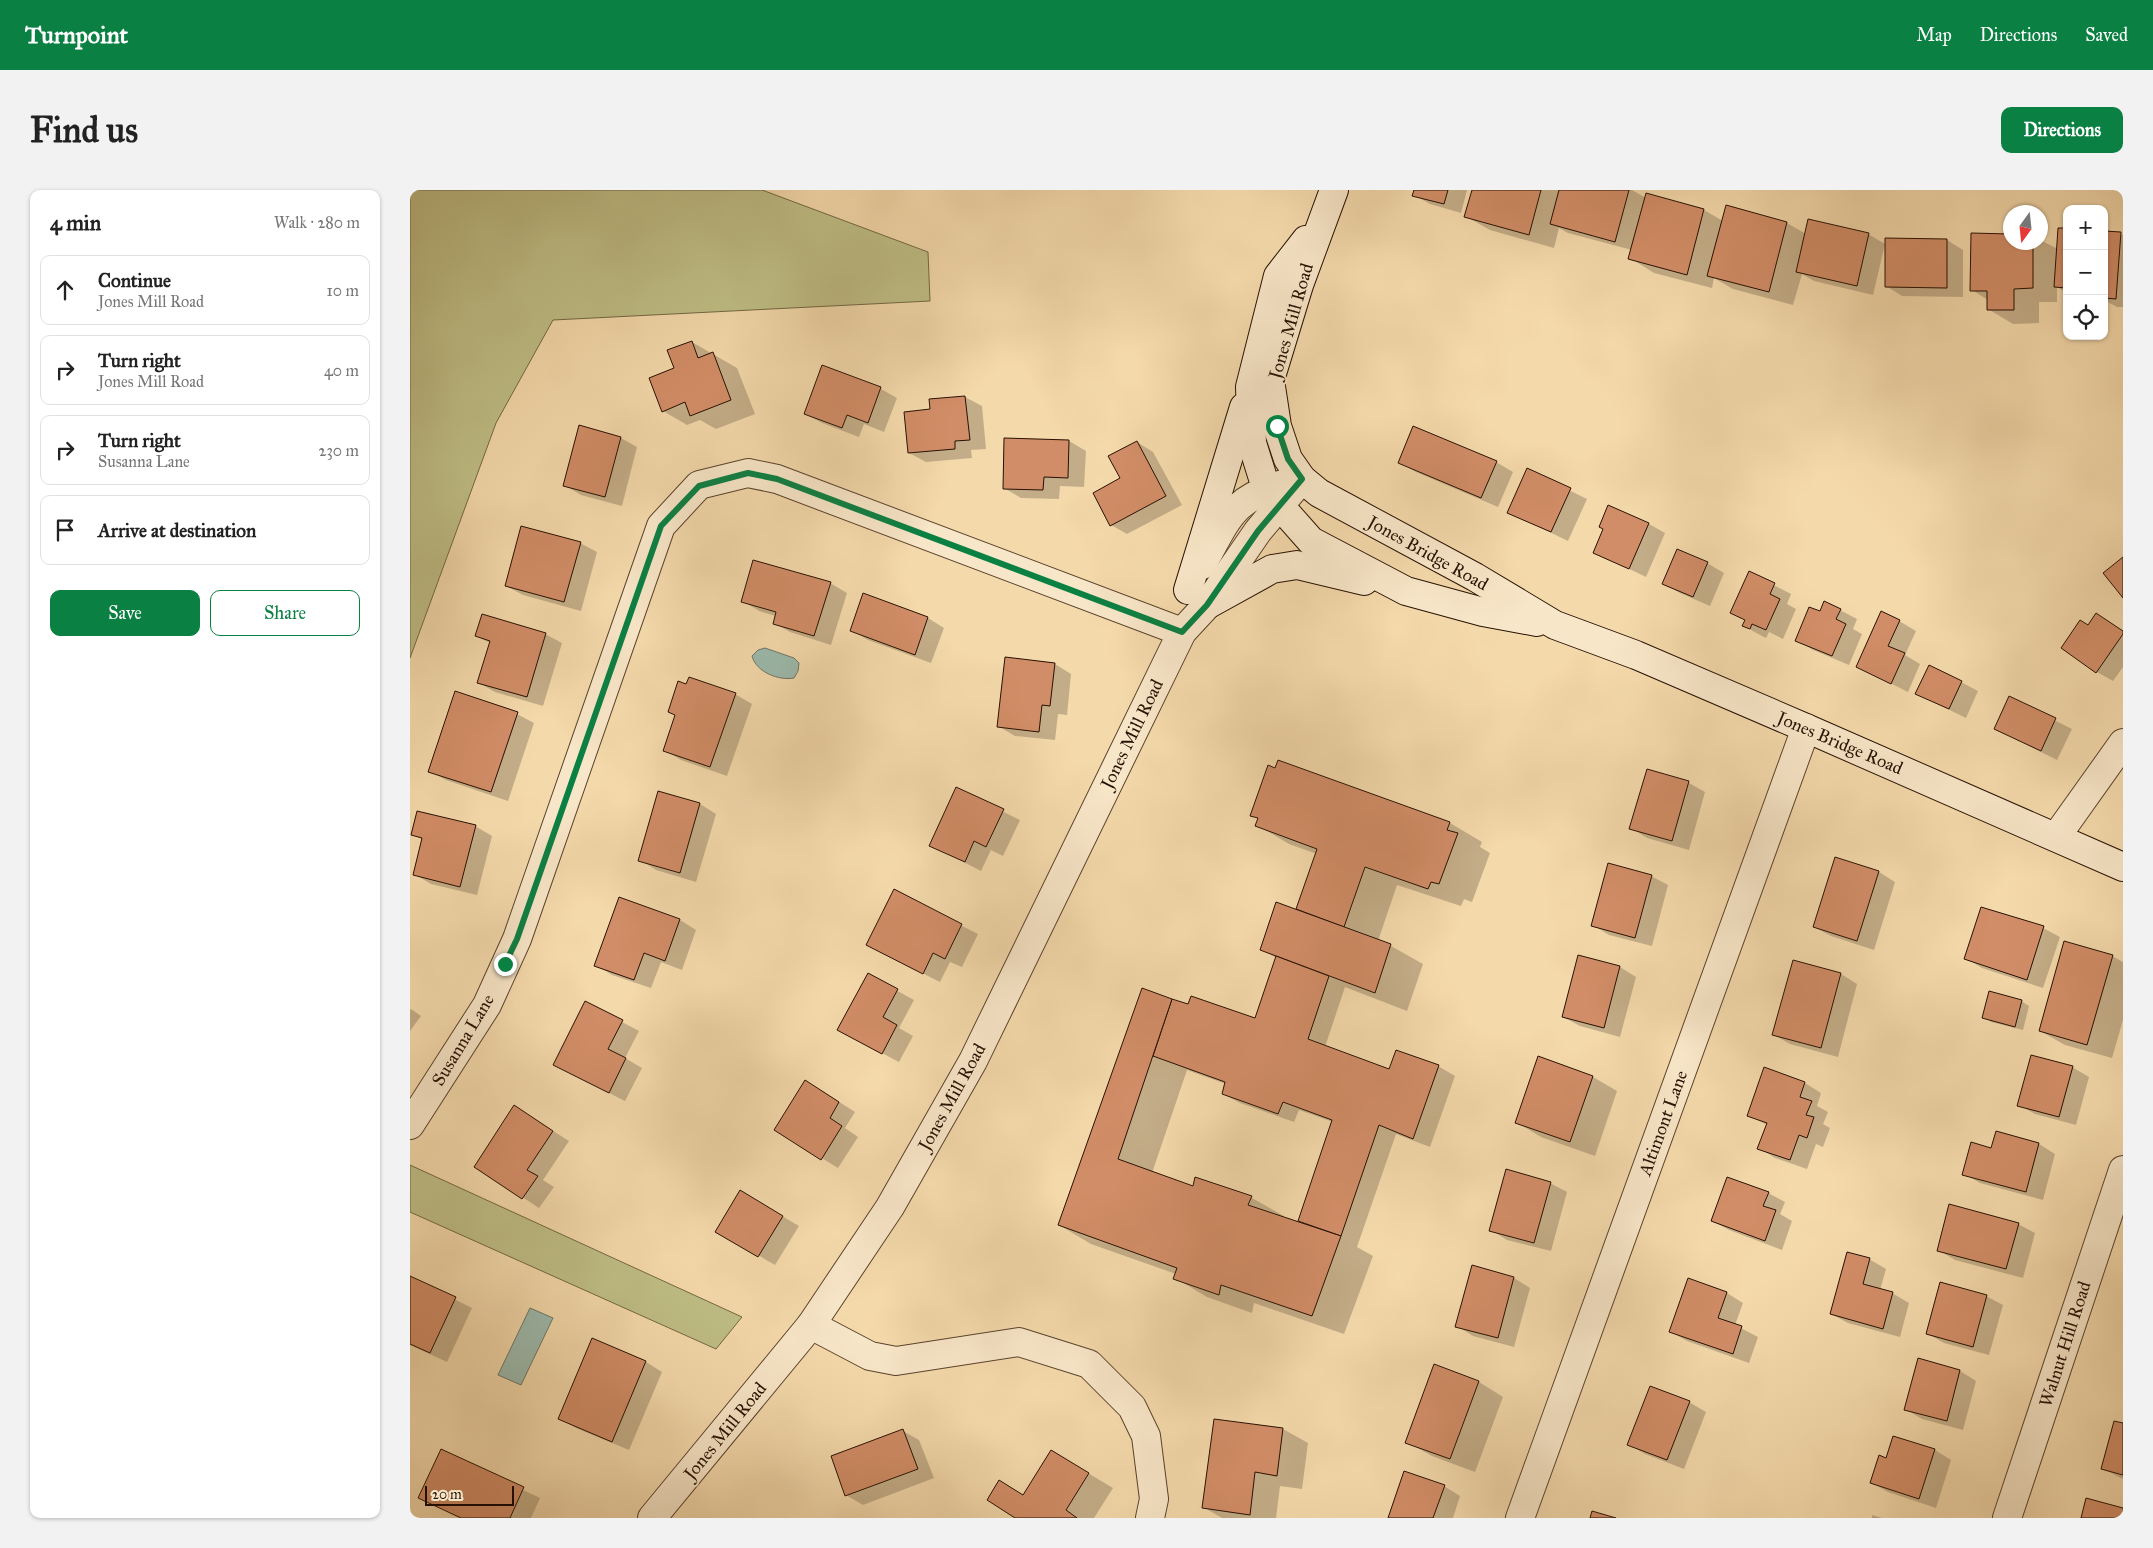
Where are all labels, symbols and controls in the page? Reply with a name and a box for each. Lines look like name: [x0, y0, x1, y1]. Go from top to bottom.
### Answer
text: Turnpoint: [25, 20, 128, 50]
text: Map: [1916, 24, 1952, 46]
text: Directions: [1980, 24, 2057, 46]
text: Saved: [2085, 24, 2128, 46]
button: Directions: [2001, 107, 2123, 153]
text: Find us: [30, 109, 138, 152]
north arrow: [2003, 205, 2048, 250]
map controls: [2063, 205, 2108, 340]
button: +: [2063, 205, 2108, 250]
text: 4 min: [50, 210, 101, 236]
text: Walk · 280 m: [274, 213, 360, 232]
button: −: [2063, 250, 2108, 295]
street label: Jones Mill Road: [1263, 261, 1319, 384]
text: Continue: [98, 269, 171, 292]
icon: ahead: [51, 276, 79, 304]
text: 10 m: [327, 281, 359, 300]
text: Jones Mill Road: [98, 292, 204, 311]
button: locate: [2063, 295, 2108, 340]
text: Turn right: [98, 349, 181, 372]
icon: right: [51, 356, 79, 384]
text: 40 m: [324, 361, 359, 380]
text: Jones Mill Road: [98, 372, 204, 391]
route start: [1266, 415, 1289, 438]
text: Turn right: [98, 429, 181, 452]
icon: right: [51, 436, 79, 464]
text: 230 m: [319, 441, 359, 460]
text: Susanna Lane: [98, 452, 190, 471]
street label: Jones Bridge Road: [1362, 510, 1492, 596]
icon: arrive: [51, 516, 79, 544]
text: Arrive at destination: [98, 519, 256, 542]
button: Save: [50, 590, 200, 636]
button: Share: [210, 590, 360, 636]
street label: Jones Mill Road: [1095, 676, 1169, 795]
street label: Jones Bridge Road: [1772, 706, 1906, 780]
route end: [494, 953, 517, 976]
street label: Susanna Lane: [427, 990, 499, 1090]
street label: Jones Mill Road: [912, 1040, 991, 1157]
street label: Altimont Lane: [1633, 1067, 1692, 1180]
street label: Walnut Hill Road: [2034, 1278, 2096, 1410]
street label: Jones Mill Road: [678, 1378, 772, 1486]
scale bar: [425, 1483, 514, 1506]
text: 20 m: [432, 1486, 462, 1503]

